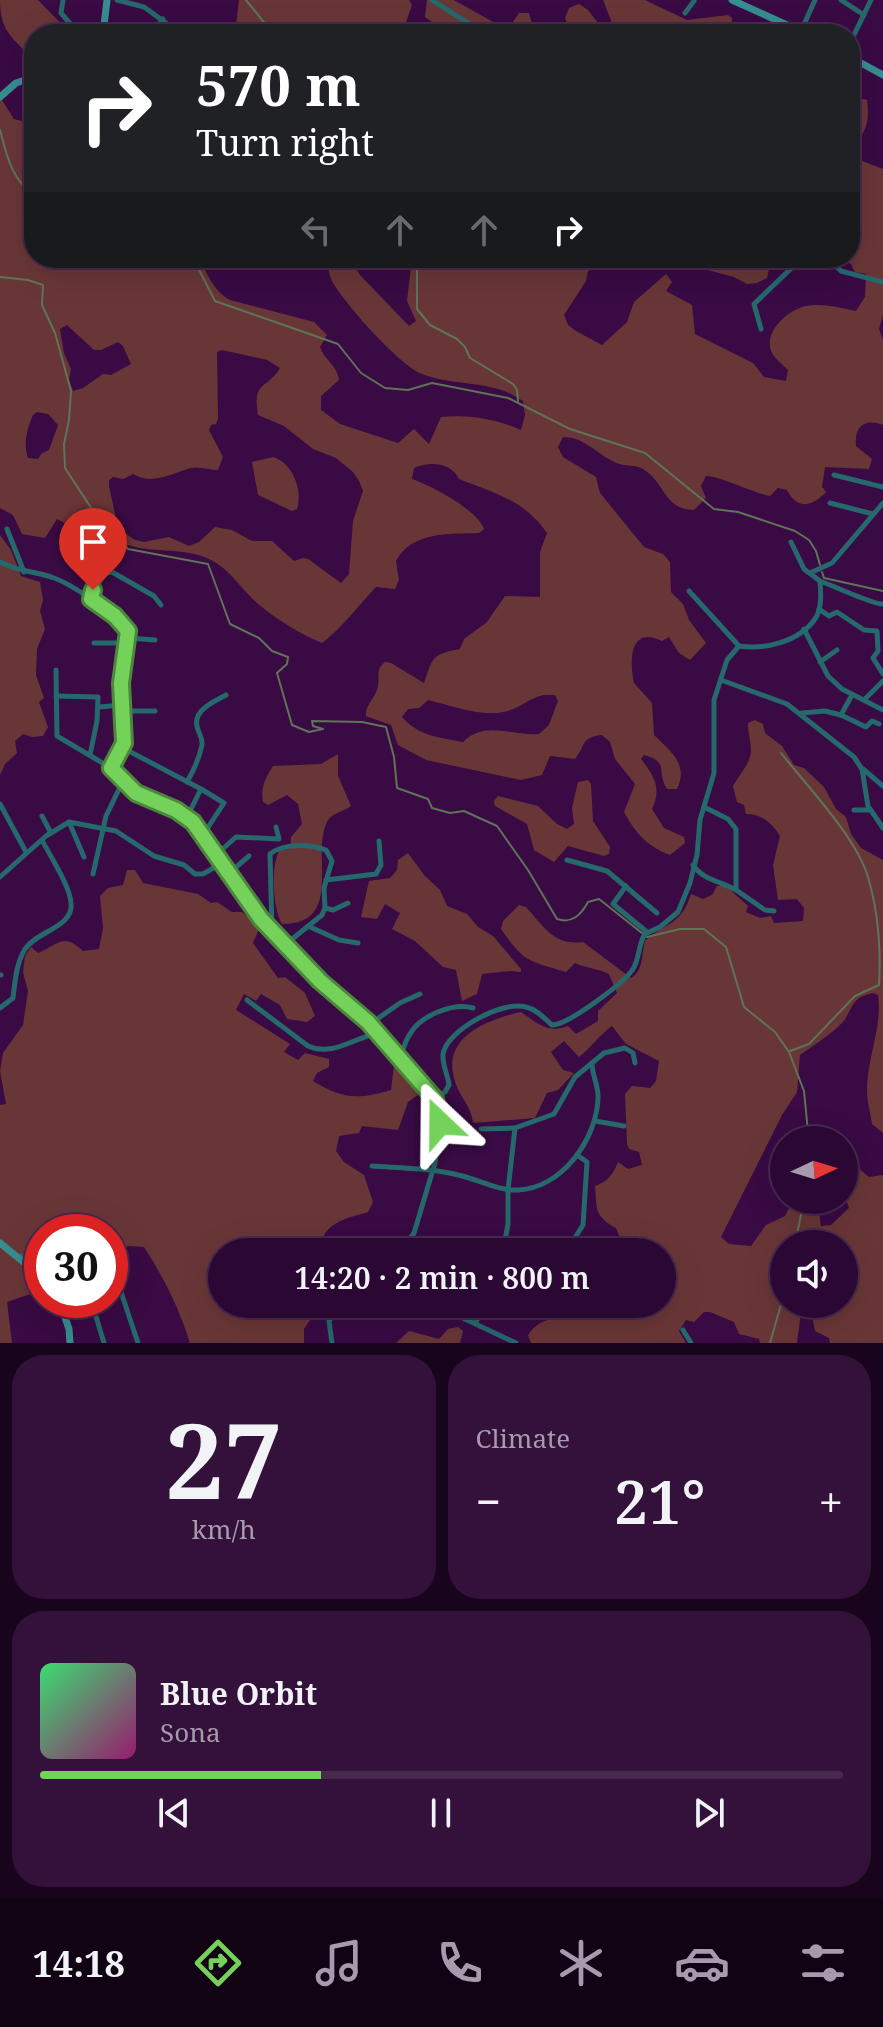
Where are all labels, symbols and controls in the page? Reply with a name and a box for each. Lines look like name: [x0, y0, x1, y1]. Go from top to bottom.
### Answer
text: 570 m: [196, 46, 361, 122]
icon: right: [64, 56, 168, 160]
text: Turn right: [196, 118, 374, 167]
icon: left: [294, 208, 338, 252]
icon: ahead: [378, 208, 422, 252]
icon: ahead: [462, 208, 506, 252]
icon: right: [546, 208, 590, 252]
pin: [59, 508, 127, 590]
icon: arrive: [71, 520, 115, 564]
position arrow: [398, 1081, 482, 1165]
north arrow: [770, 1126, 858, 1214]
map controls: [770, 1126, 858, 1318]
speed limit sign: 30: [24, 1214, 128, 1318]
button: sound: [770, 1230, 858, 1318]
text: 14:20 · 2 min · 800 m: [294, 1257, 590, 1298]
text: 27: [165, 1388, 283, 1529]
text: Climate: [476, 1420, 570, 1456]
text: 21°: [614, 1460, 705, 1542]
text: −: [476, 1471, 501, 1531]
text: +: [818, 1471, 843, 1531]
text: km/h: [192, 1511, 256, 1547]
text: Blue Orbit: [160, 1673, 317, 1714]
text: Sona: [160, 1714, 221, 1750]
icon: previous: [152, 1791, 196, 1835]
icon: pause: [419, 1791, 463, 1835]
icon: next: [687, 1791, 731, 1835]
icon: directions: [190, 1935, 246, 1991]
icon: music: [311, 1935, 367, 1991]
icon: phone: [432, 1935, 488, 1991]
icon: climate: [553, 1935, 609, 1991]
icon: car: [674, 1935, 730, 1991]
icon: filters: [795, 1935, 851, 1991]
text: 14:18: [32, 1939, 125, 1988]

